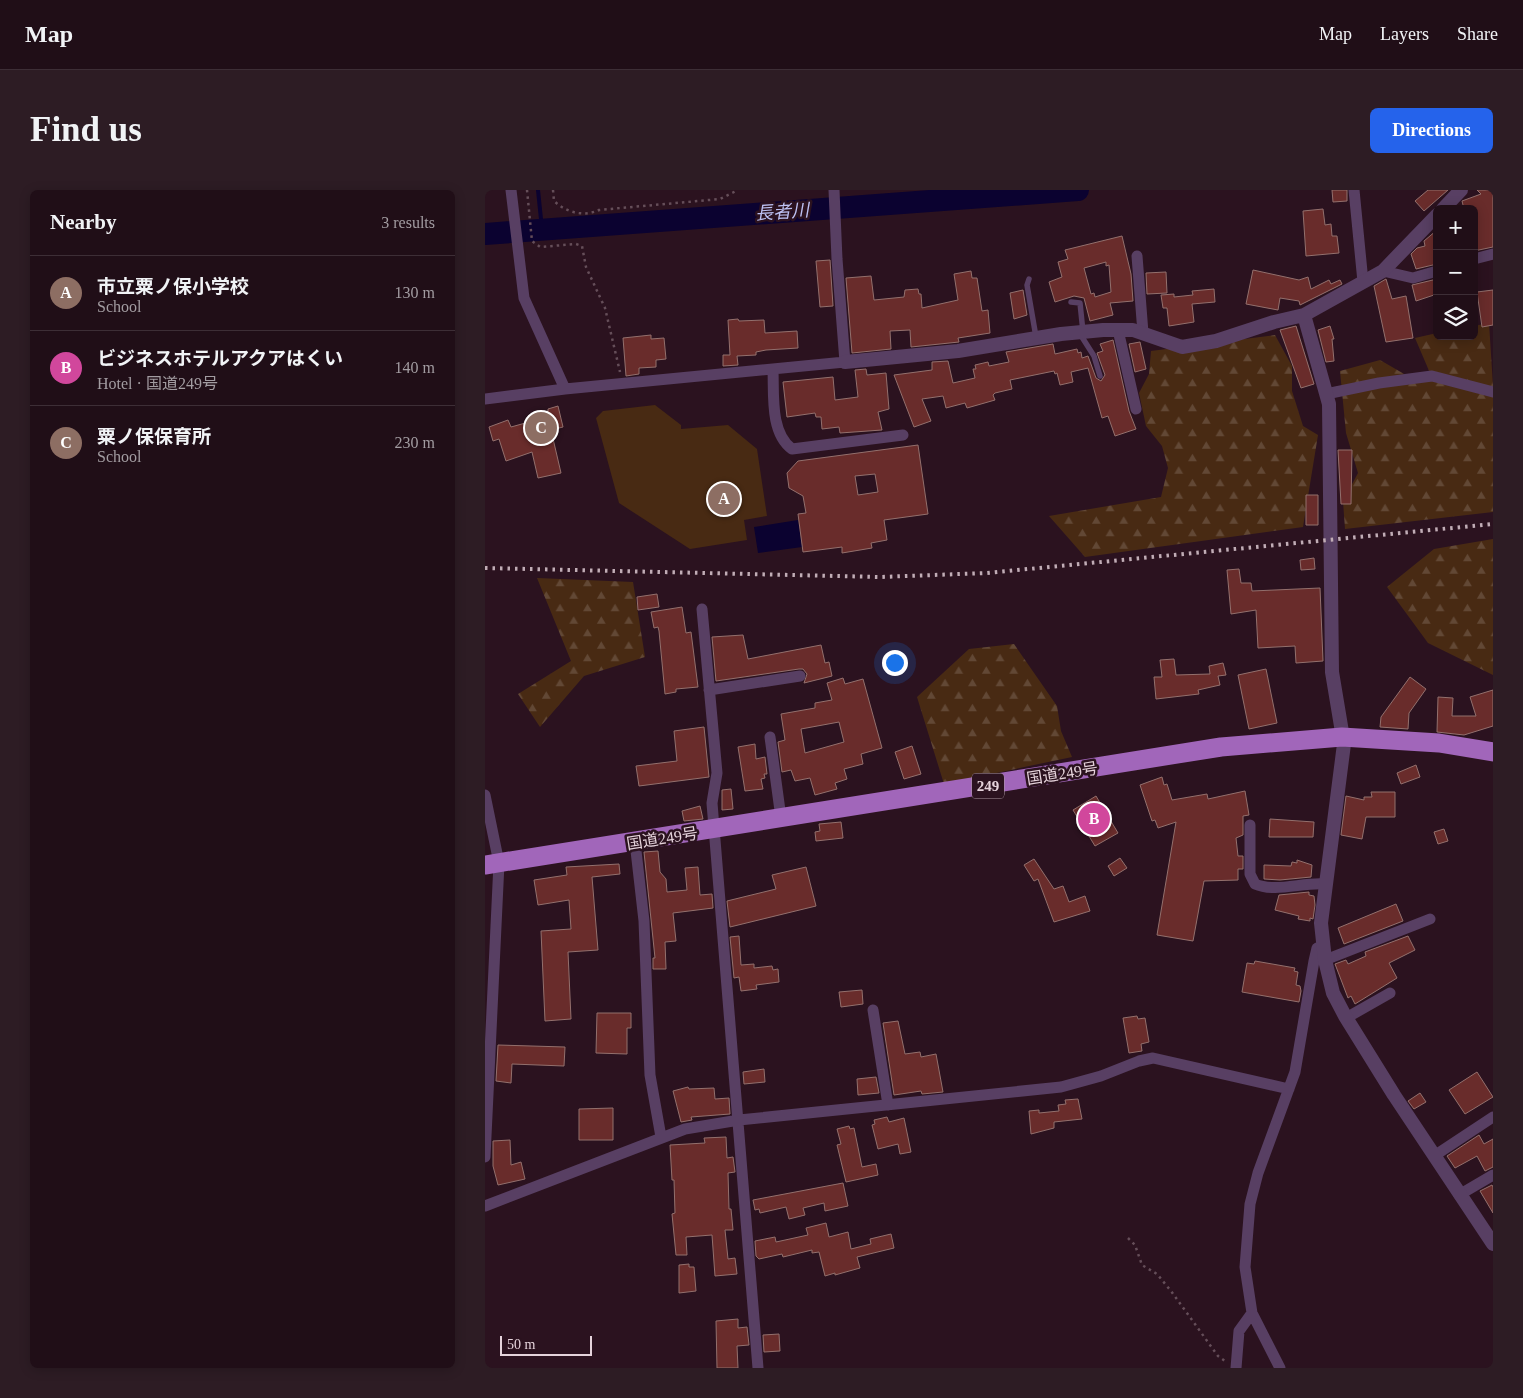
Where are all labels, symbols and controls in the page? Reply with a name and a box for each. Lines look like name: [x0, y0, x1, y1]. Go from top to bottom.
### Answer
text: Map: [25, 21, 73, 47]
text: Map: [1319, 24, 1352, 44]
text: Layers: [1380, 24, 1429, 44]
text: Share: [1457, 24, 1498, 44]
button: Directions: [1370, 108, 1493, 153]
text: Find us: [30, 110, 142, 149]
water label: 長者川: [754, 200, 812, 224]
map controls: [1433, 205, 1478, 340]
button: +: [1433, 205, 1478, 250]
text: Nearby: [50, 210, 117, 234]
text: 3 results: [381, 214, 435, 231]
button: −: [1433, 250, 1478, 295]
text: 市立粟ノ保小学校: [97, 276, 249, 297]
text: A: [60, 284, 72, 301]
text: 130 m: [395, 284, 435, 301]
button: layers: [1433, 295, 1478, 340]
text: School: [97, 298, 141, 315]
text: ビジネスホテルアクアはくい: [97, 348, 343, 369]
text: B: [61, 359, 71, 376]
text: 140 m: [395, 359, 435, 376]
text: Hotel · 国道249号: [97, 375, 218, 392]
pin: C: [525, 409, 557, 447]
text: 粟ノ保保育所: [97, 426, 211, 447]
text: C: [60, 434, 72, 451]
text: 230 m: [395, 434, 435, 451]
text: School: [97, 448, 141, 465]
pin: A: [708, 480, 740, 518]
your location: [882, 650, 908, 676]
street label: 国道249号: [1025, 759, 1099, 788]
road number: 249: [972, 774, 1004, 798]
pin: B: [1078, 800, 1110, 838]
street label: 国道249号: [625, 824, 699, 853]
scale bar: [500, 1333, 593, 1356]
text: 50 m: [507, 1337, 535, 1352]

